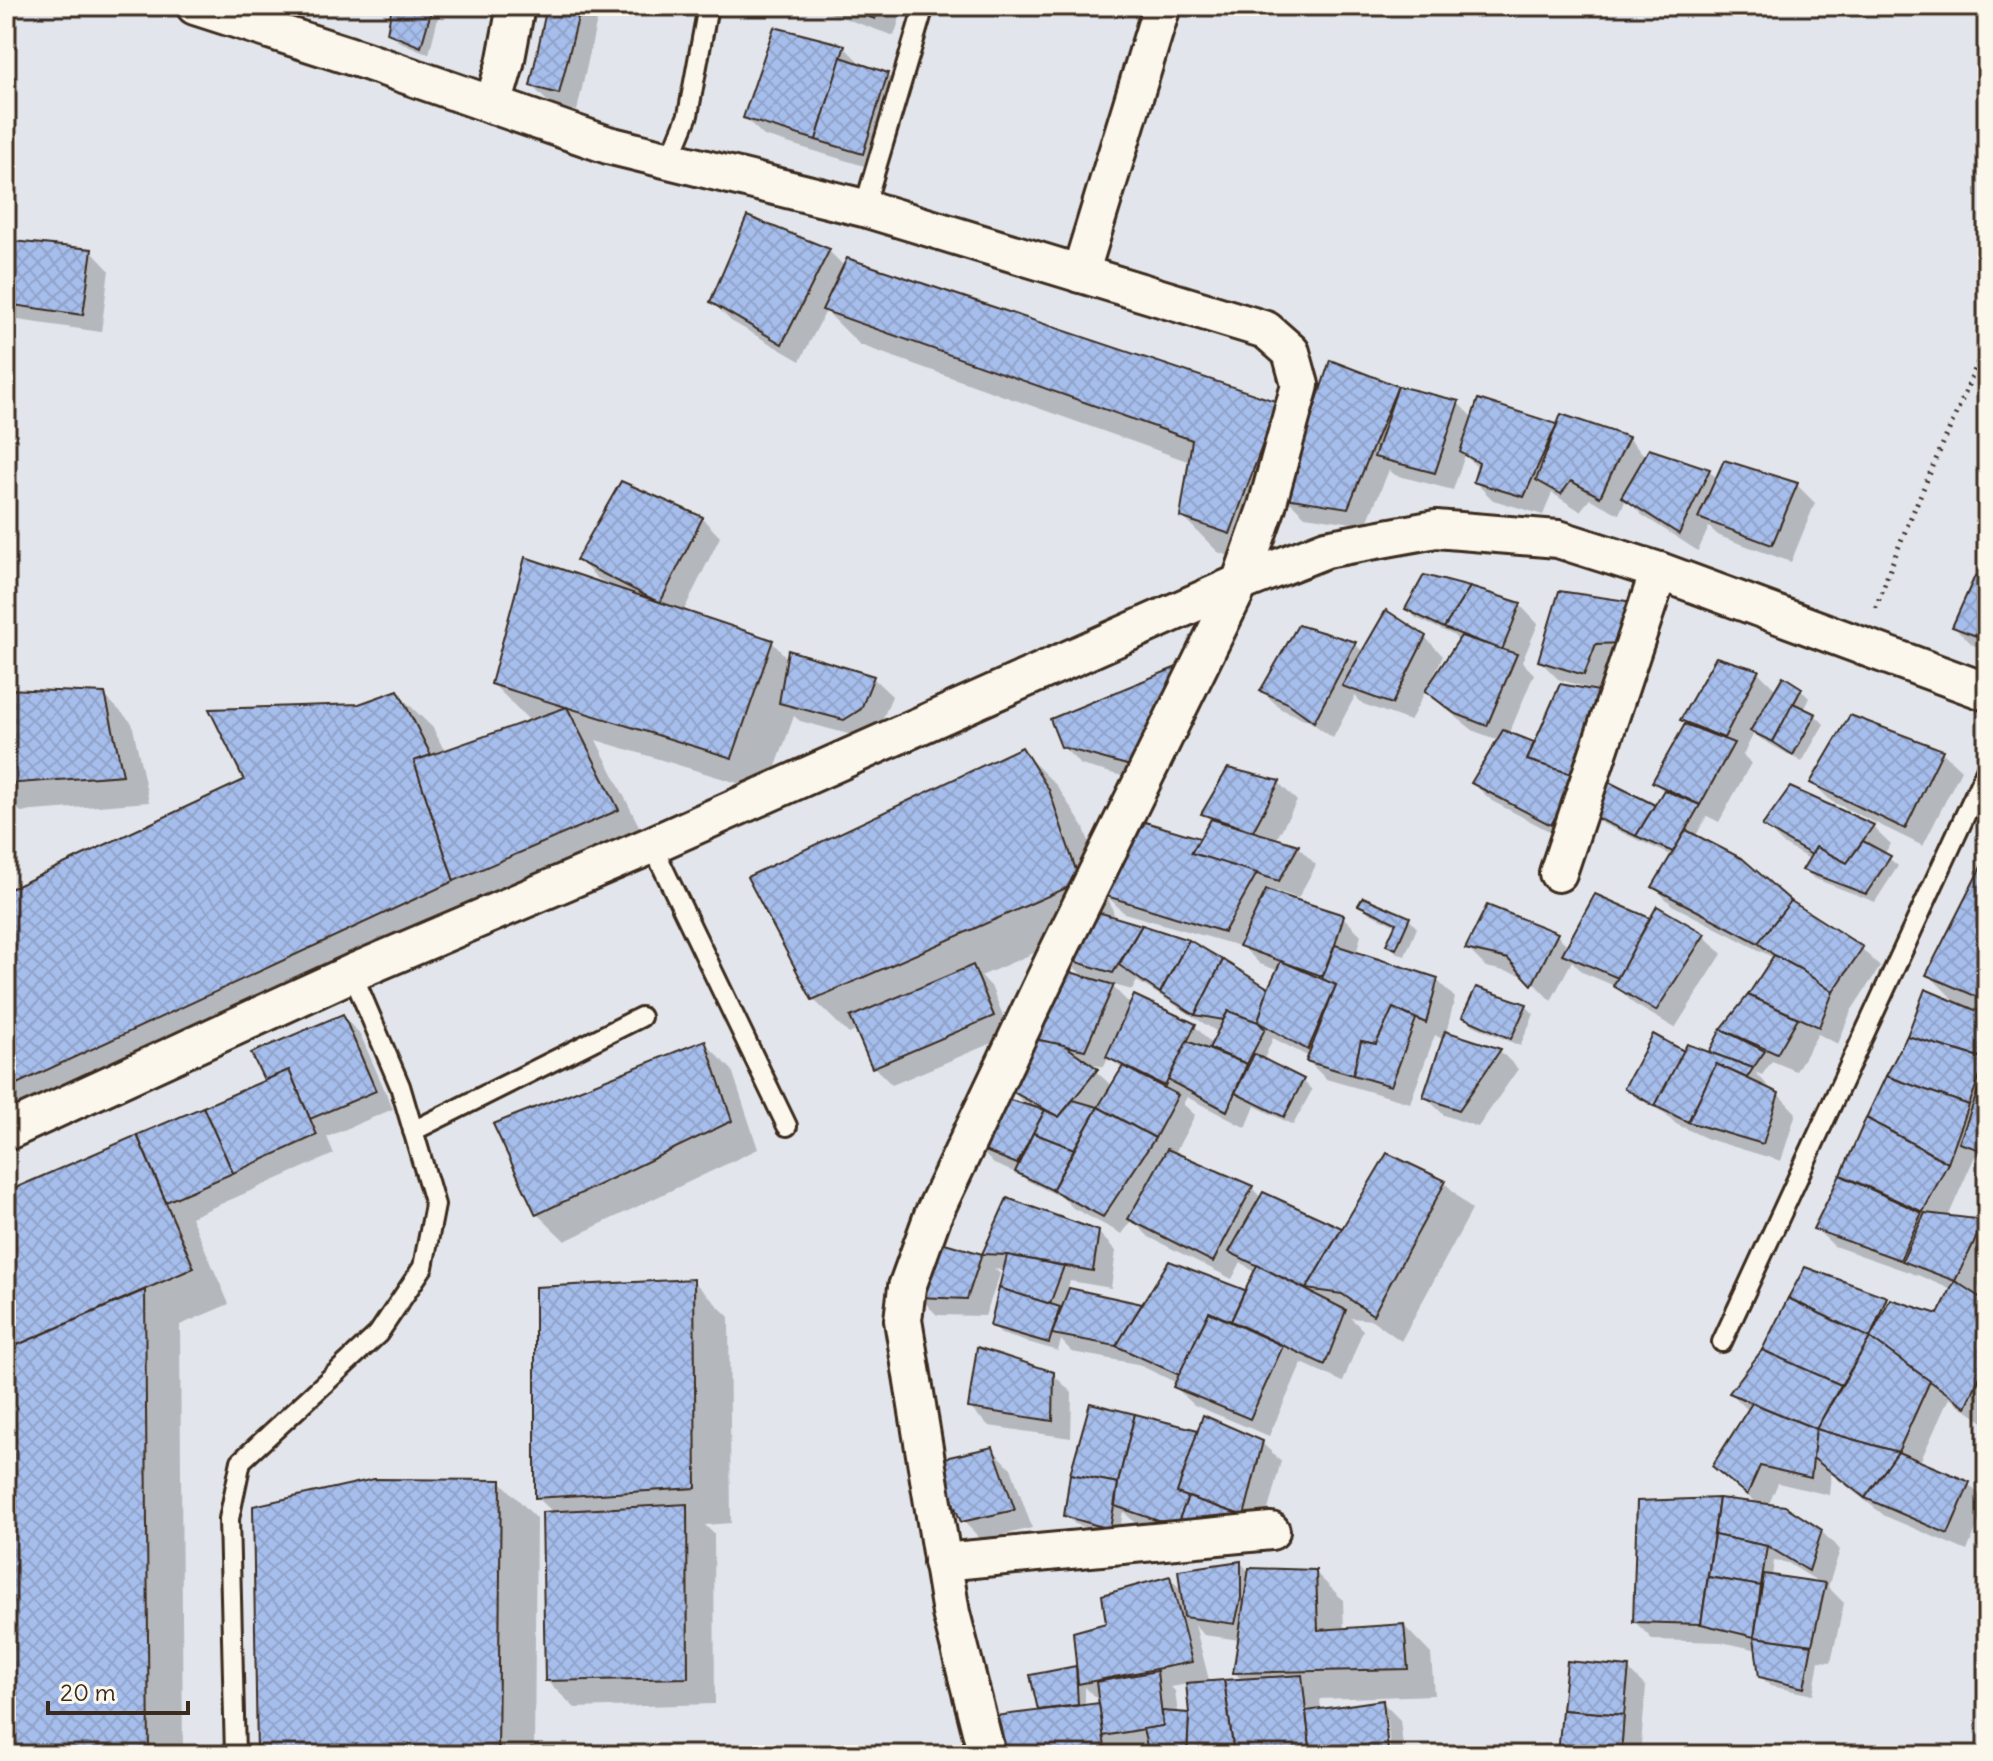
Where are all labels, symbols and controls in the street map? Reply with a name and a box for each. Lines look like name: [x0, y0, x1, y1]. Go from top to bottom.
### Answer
scale bar: [48, 1665, 188, 1715]
text: 20 m: [60, 1677, 116, 1707]

